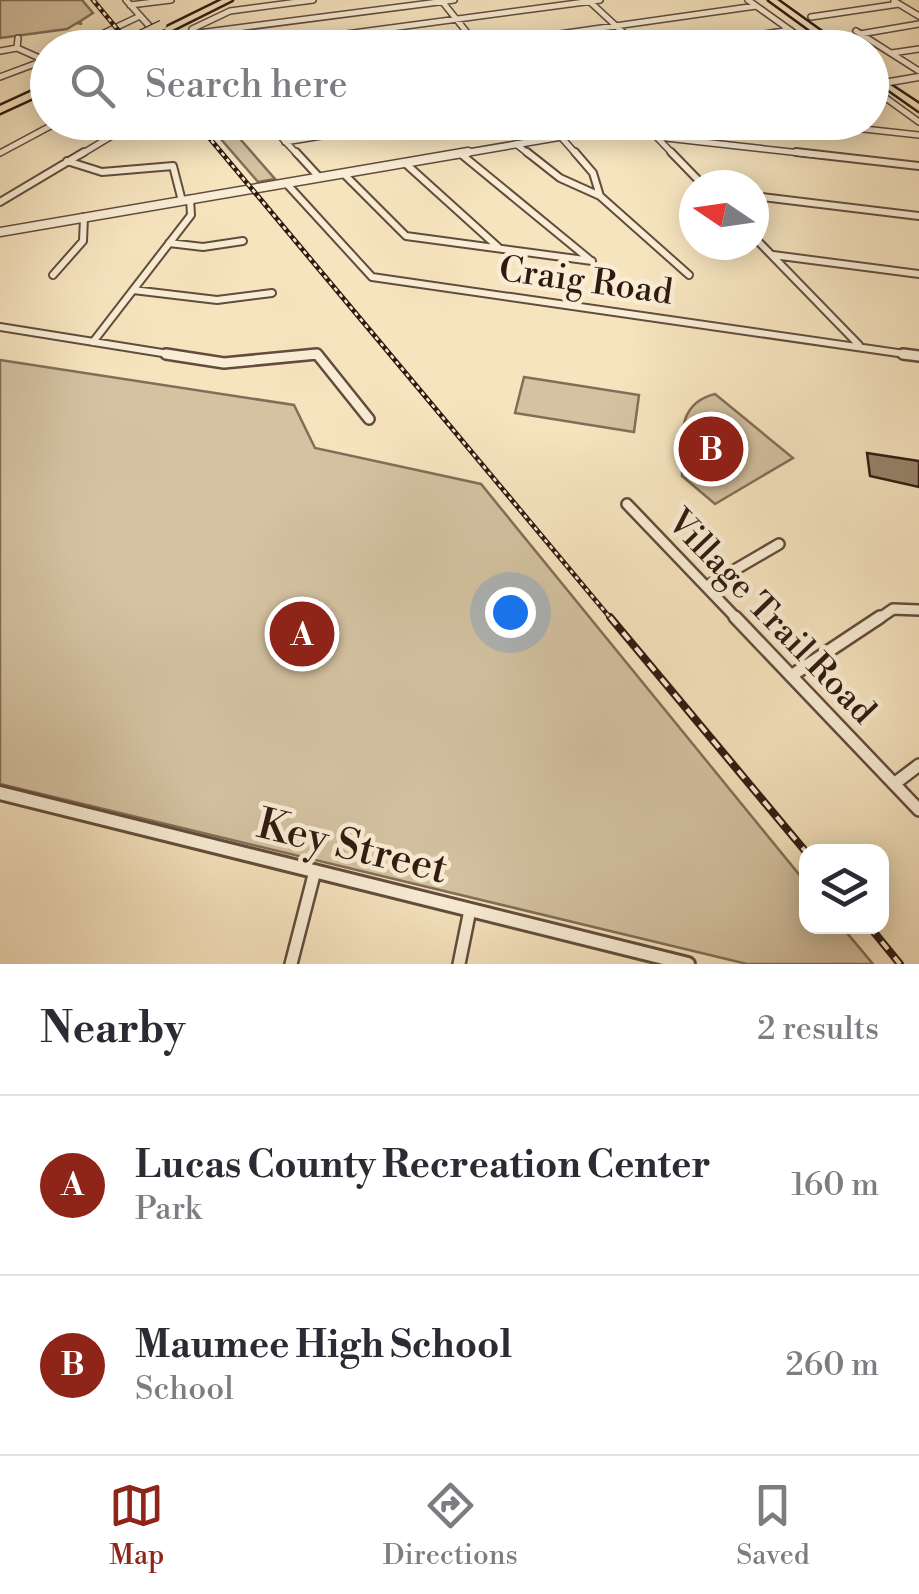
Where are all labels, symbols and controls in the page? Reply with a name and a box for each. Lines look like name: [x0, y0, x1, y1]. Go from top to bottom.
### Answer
search box: [30, 30, 889, 140]
icon: search: [65, 58, 120, 113]
text: Search here: [145, 62, 348, 109]
north arrow: [679, 170, 769, 260]
street label: Craig Road: [496, 248, 675, 315]
pin: B: [678, 412, 744, 486]
street label: Village Trail Road: [657, 500, 884, 733]
your location: [485, 587, 536, 638]
pin: A: [270, 596, 334, 672]
street label: Key Street: [251, 798, 453, 898]
map controls: [799, 844, 889, 934]
button: layers: [799, 844, 889, 934]
text: Nearby: [40, 1003, 185, 1056]
text: 2 results: [757, 1009, 879, 1049]
text: Lucas County Recreation Center: [135, 1142, 711, 1189]
text: A: [61, 1165, 84, 1205]
text: 160 m: [791, 1165, 879, 1205]
text: Park: [135, 1189, 202, 1229]
text: Maumee High School: [135, 1322, 512, 1369]
text: B: [60, 1345, 85, 1385]
text: 260 m: [786, 1345, 879, 1385]
text: School: [135, 1369, 234, 1409]
tab: Map: [109, 1478, 164, 1573]
tab: Directions: [383, 1478, 518, 1573]
tab: Saved: [736, 1478, 810, 1573]

